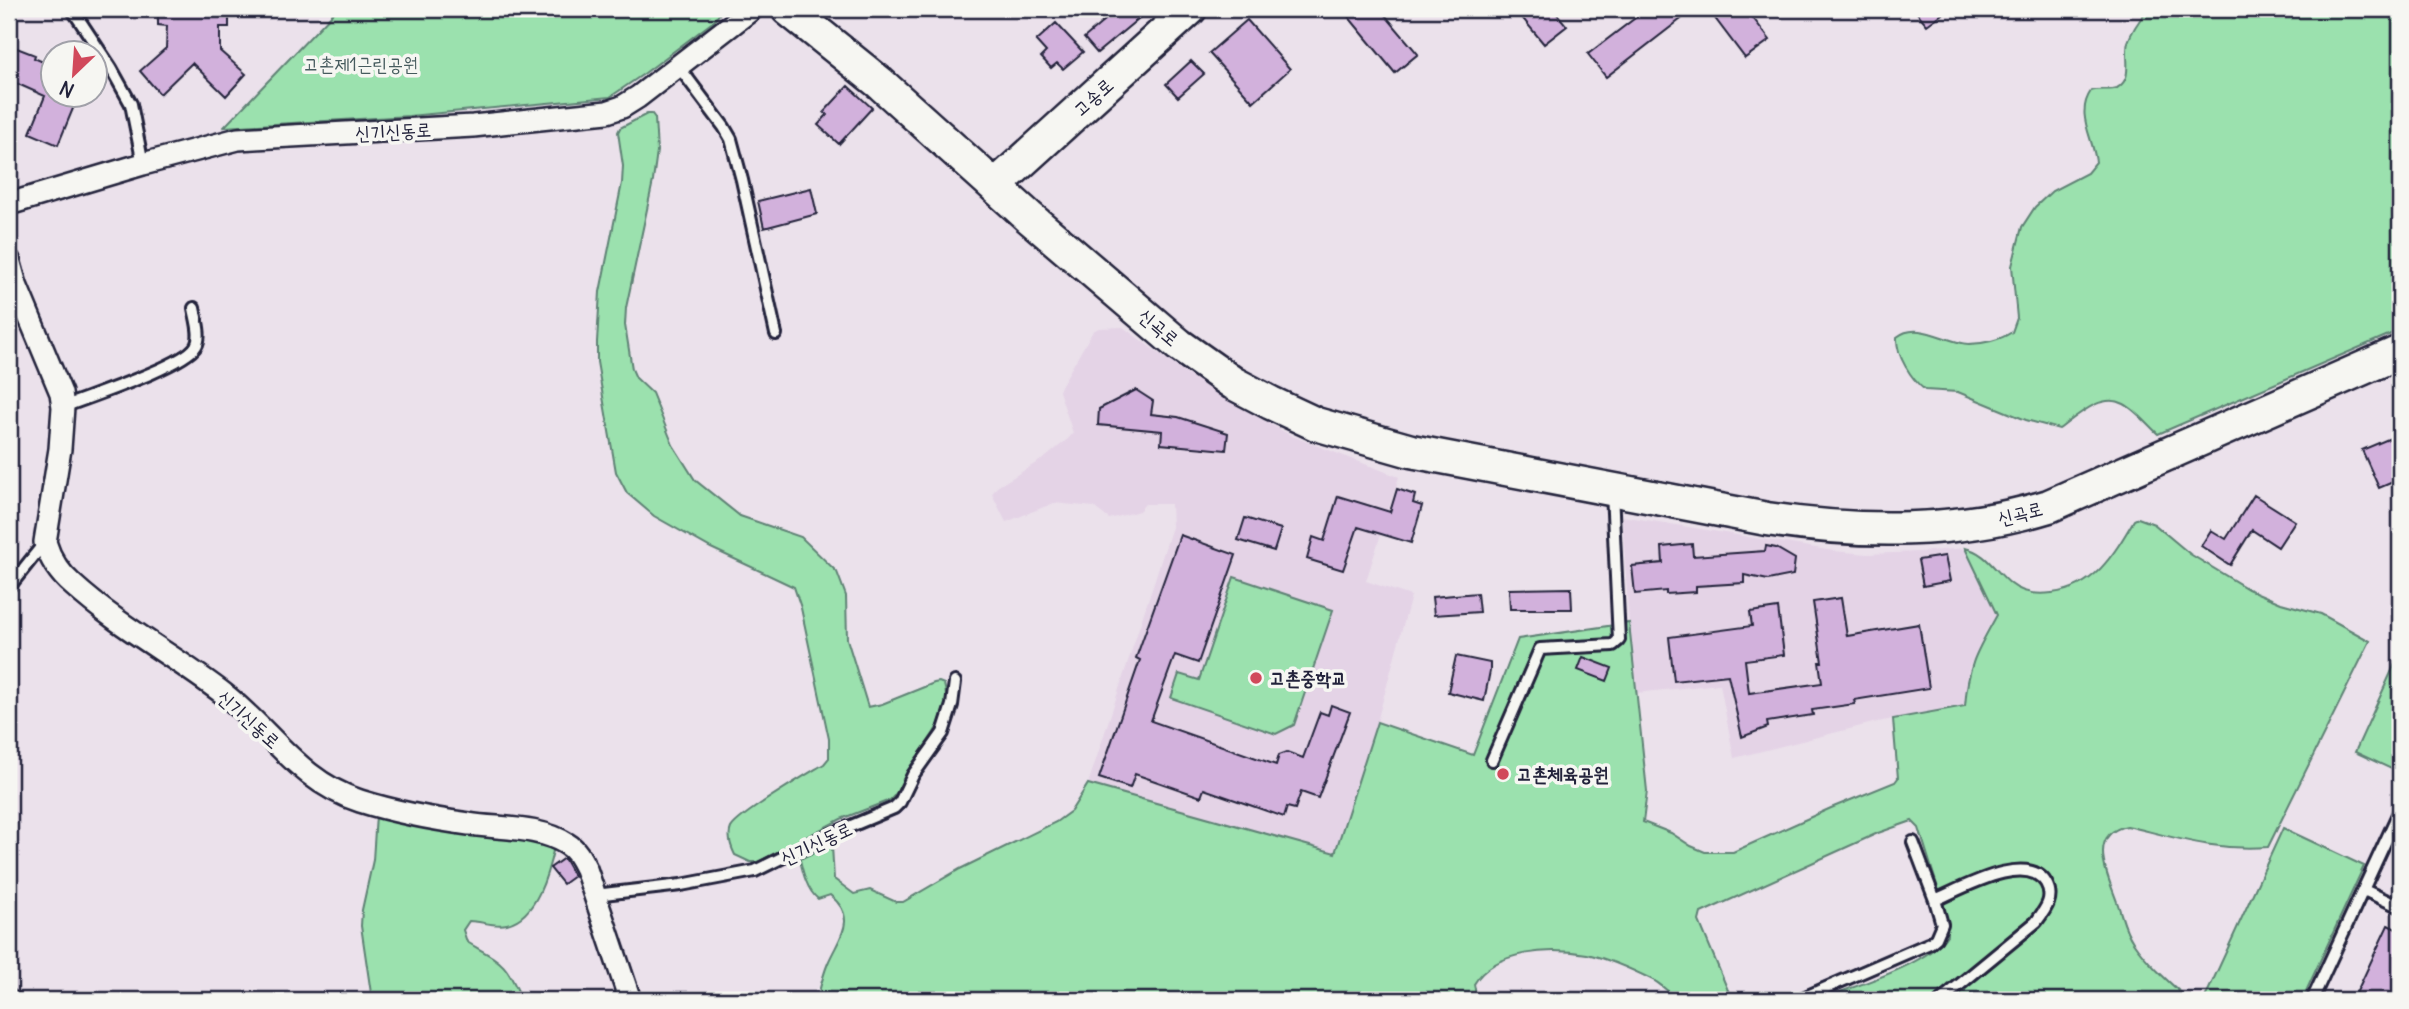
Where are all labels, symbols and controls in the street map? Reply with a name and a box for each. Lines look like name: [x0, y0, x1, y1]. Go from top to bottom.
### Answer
north arrow: [38, 38, 108, 108]
park label: 고촌제1근린공원: [304, 52, 418, 76]
street label: 고송로: [1068, 73, 1118, 121]
text: N: [56, 76, 78, 103]
street label: 신기신동로: [354, 117, 432, 145]
street label: 신곡로: [1134, 303, 1184, 351]
street label: 신곡로: [1995, 496, 2045, 530]
place label: 고촌중학교: [1270, 666, 1346, 690]
marker: 고촌중학교: [1248, 670, 1264, 686]
street label: 신기신동로: [213, 685, 285, 753]
place label: 고촌체육공원: [1517, 762, 1609, 786]
marker: 고촌체육공원: [1495, 766, 1511, 782]
street label: 신기신동로: [776, 816, 856, 870]

